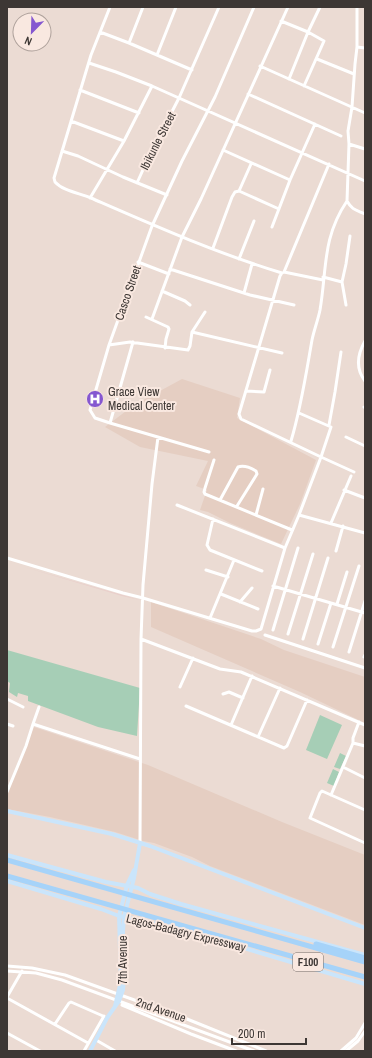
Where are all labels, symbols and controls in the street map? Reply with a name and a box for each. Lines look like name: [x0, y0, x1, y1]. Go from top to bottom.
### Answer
north arrow: [12, 12, 52, 52]
text: N: [22, 33, 34, 49]
street label: Ibikunle Street: [136, 109, 180, 173]
street label: Casco Street: [111, 263, 145, 323]
place label: Grace View Medical Center: [108, 384, 175, 414]
hospital icon: Grace View Medical Center: [85, 389, 105, 409]
street label: Lagos-Badagry Expressway: [125, 910, 247, 956]
street label: 7th Avenue: [115, 935, 131, 985]
road number: F100: [293, 953, 323, 971]
street label: 2nd Avenue: [134, 994, 188, 1026]
scale bar: [232, 1020, 306, 1046]
text: 200 m: [238, 1026, 265, 1042]

